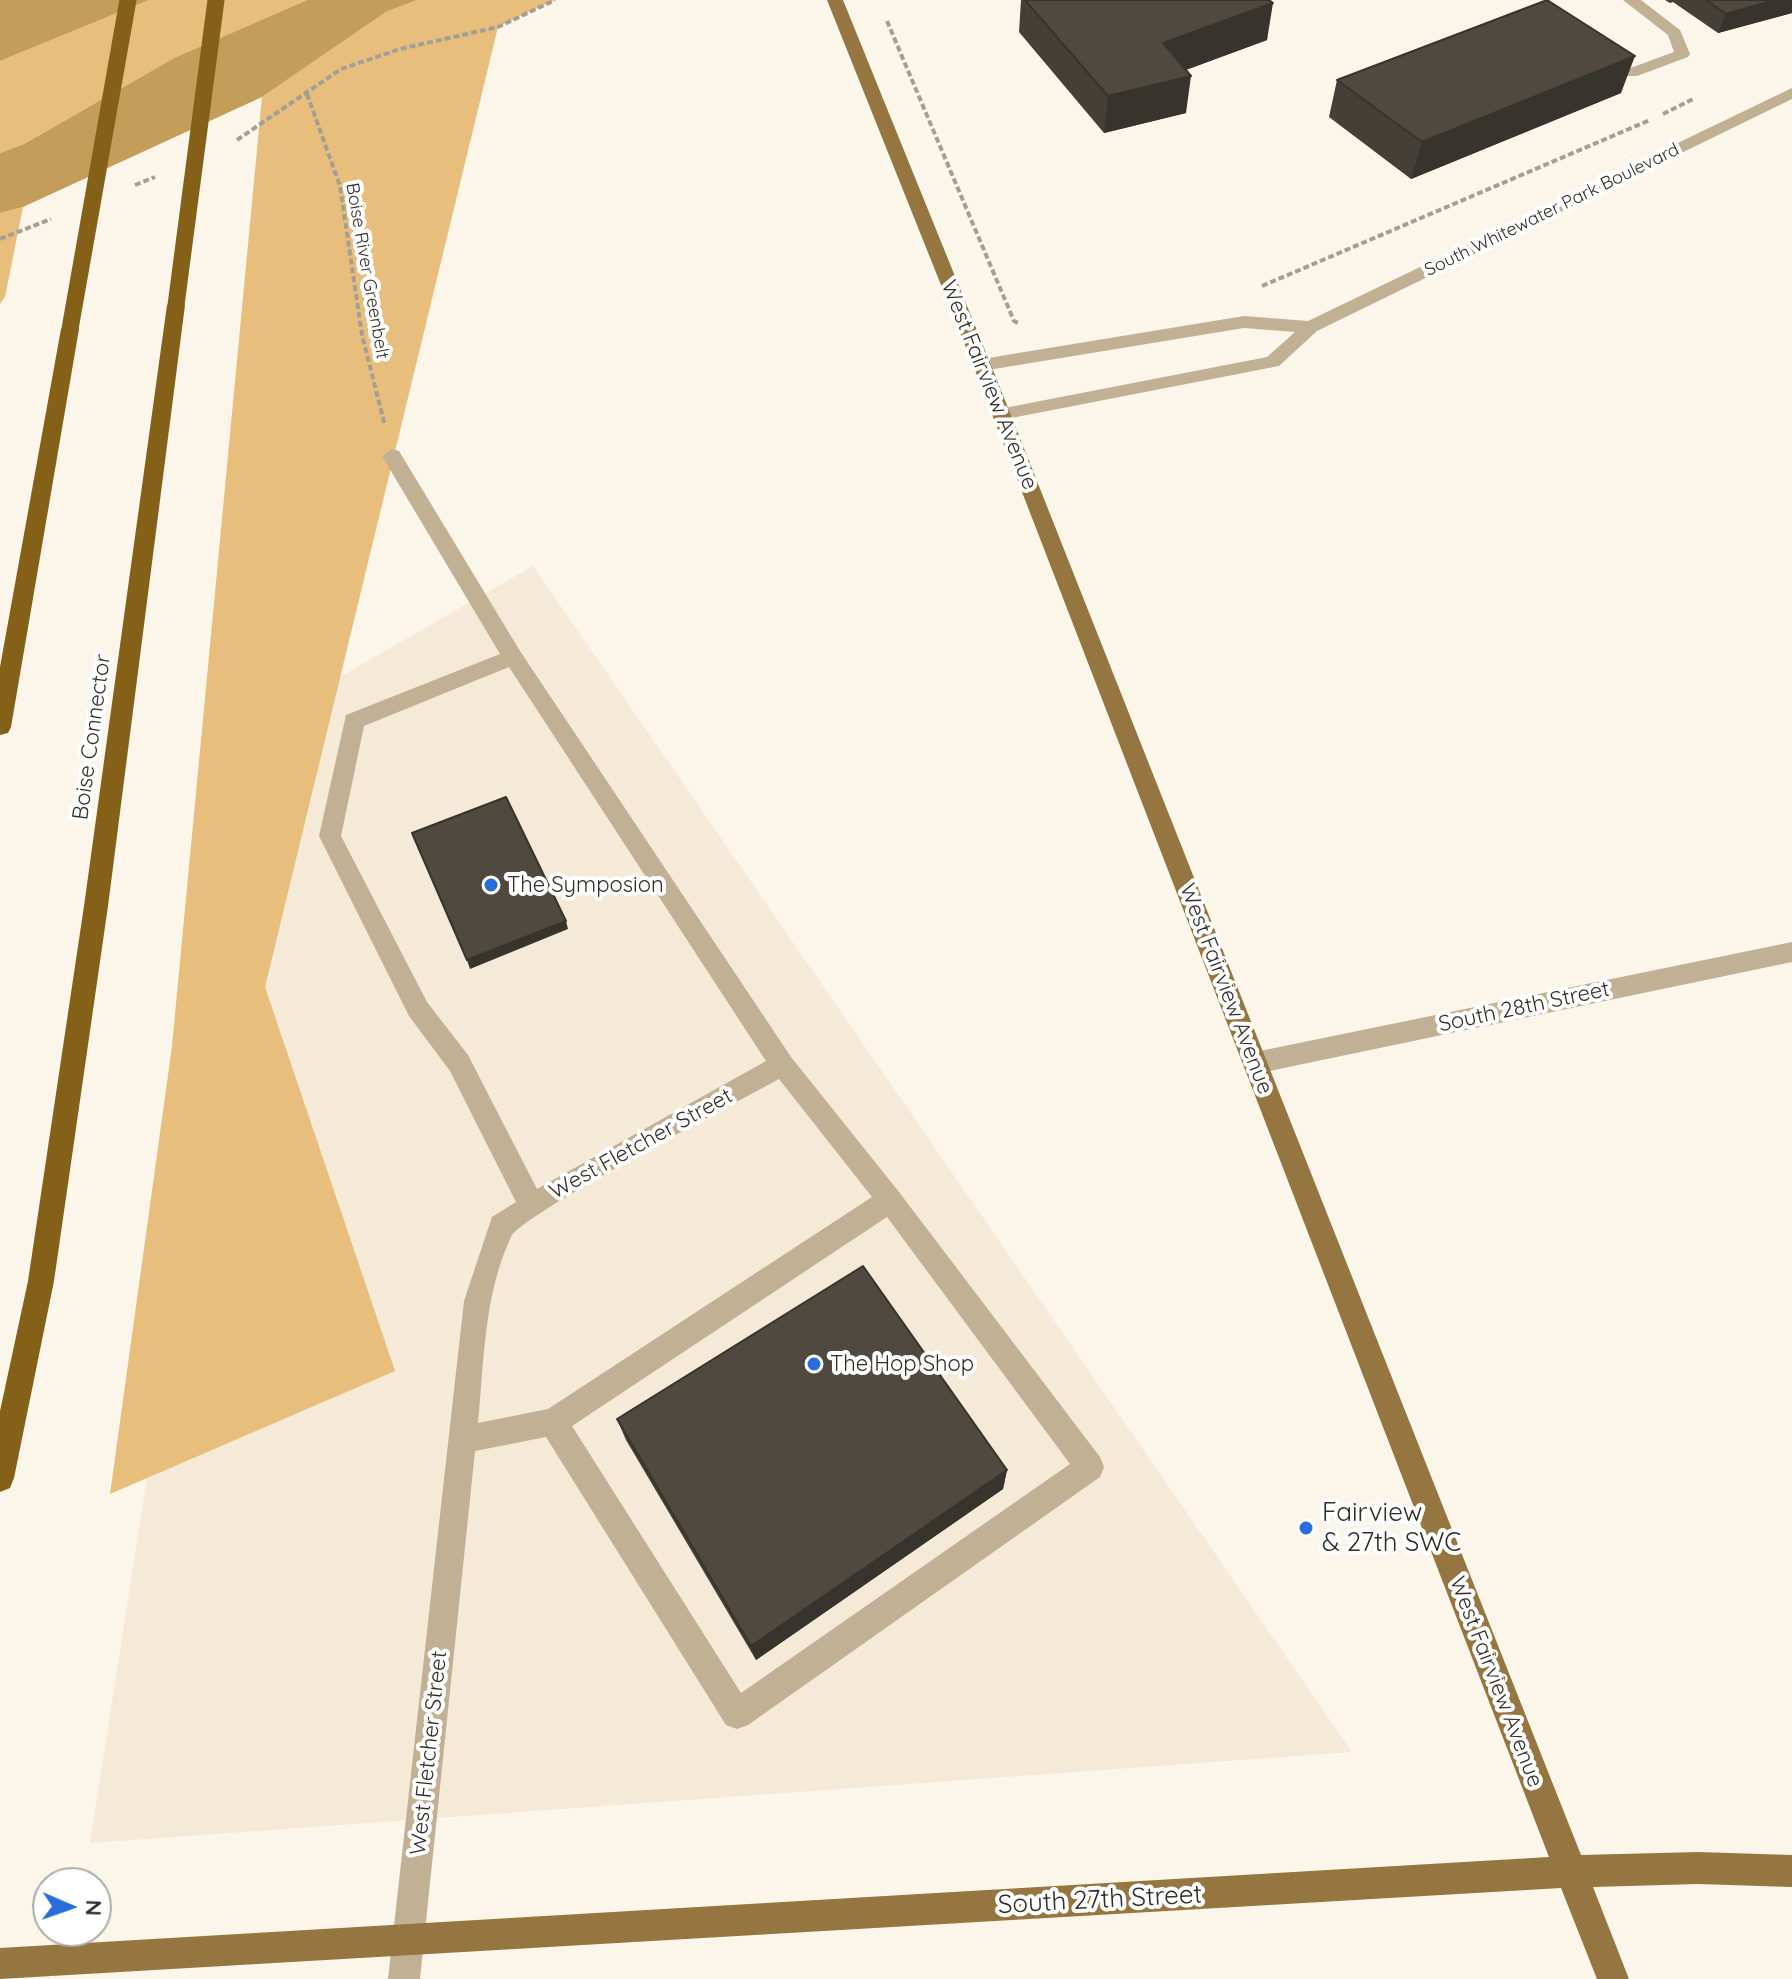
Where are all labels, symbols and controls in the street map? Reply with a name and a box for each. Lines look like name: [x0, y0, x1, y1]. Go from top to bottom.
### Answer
street label: South Whitewater Park Boulevard: [1421, 139, 1683, 281]
street label: Boise River Greenbelt: [341, 181, 393, 361]
street label: West Fairview Avenue: [935, 277, 1043, 493]
street label: Boise Connector: [67, 652, 117, 822]
place label: The Symposion: [507, 872, 664, 898]
marker: The Symposion: [482, 876, 500, 894]
street label: West Fairview Avenue: [1174, 880, 1278, 1098]
street label: South 28th Street: [1436, 976, 1612, 1038]
street label: West Fletcher Street: [545, 1083, 737, 1205]
place label: The Hop Shop: [830, 1351, 974, 1377]
marker: The Hop Shop: [805, 1355, 823, 1373]
place label: Fairview & 27th SWC: [1322, 1497, 1461, 1558]
marker: Fairview & 27th SWC: [1297, 1519, 1315, 1537]
street label: West Fairview Avenue: [1444, 1573, 1548, 1791]
street label: West Fletcher Street: [405, 1650, 453, 1856]
north arrow: [32, 1867, 112, 1947]
street label: South 27th Street: [997, 1879, 1203, 1921]
text: N: [80, 1899, 108, 1916]

